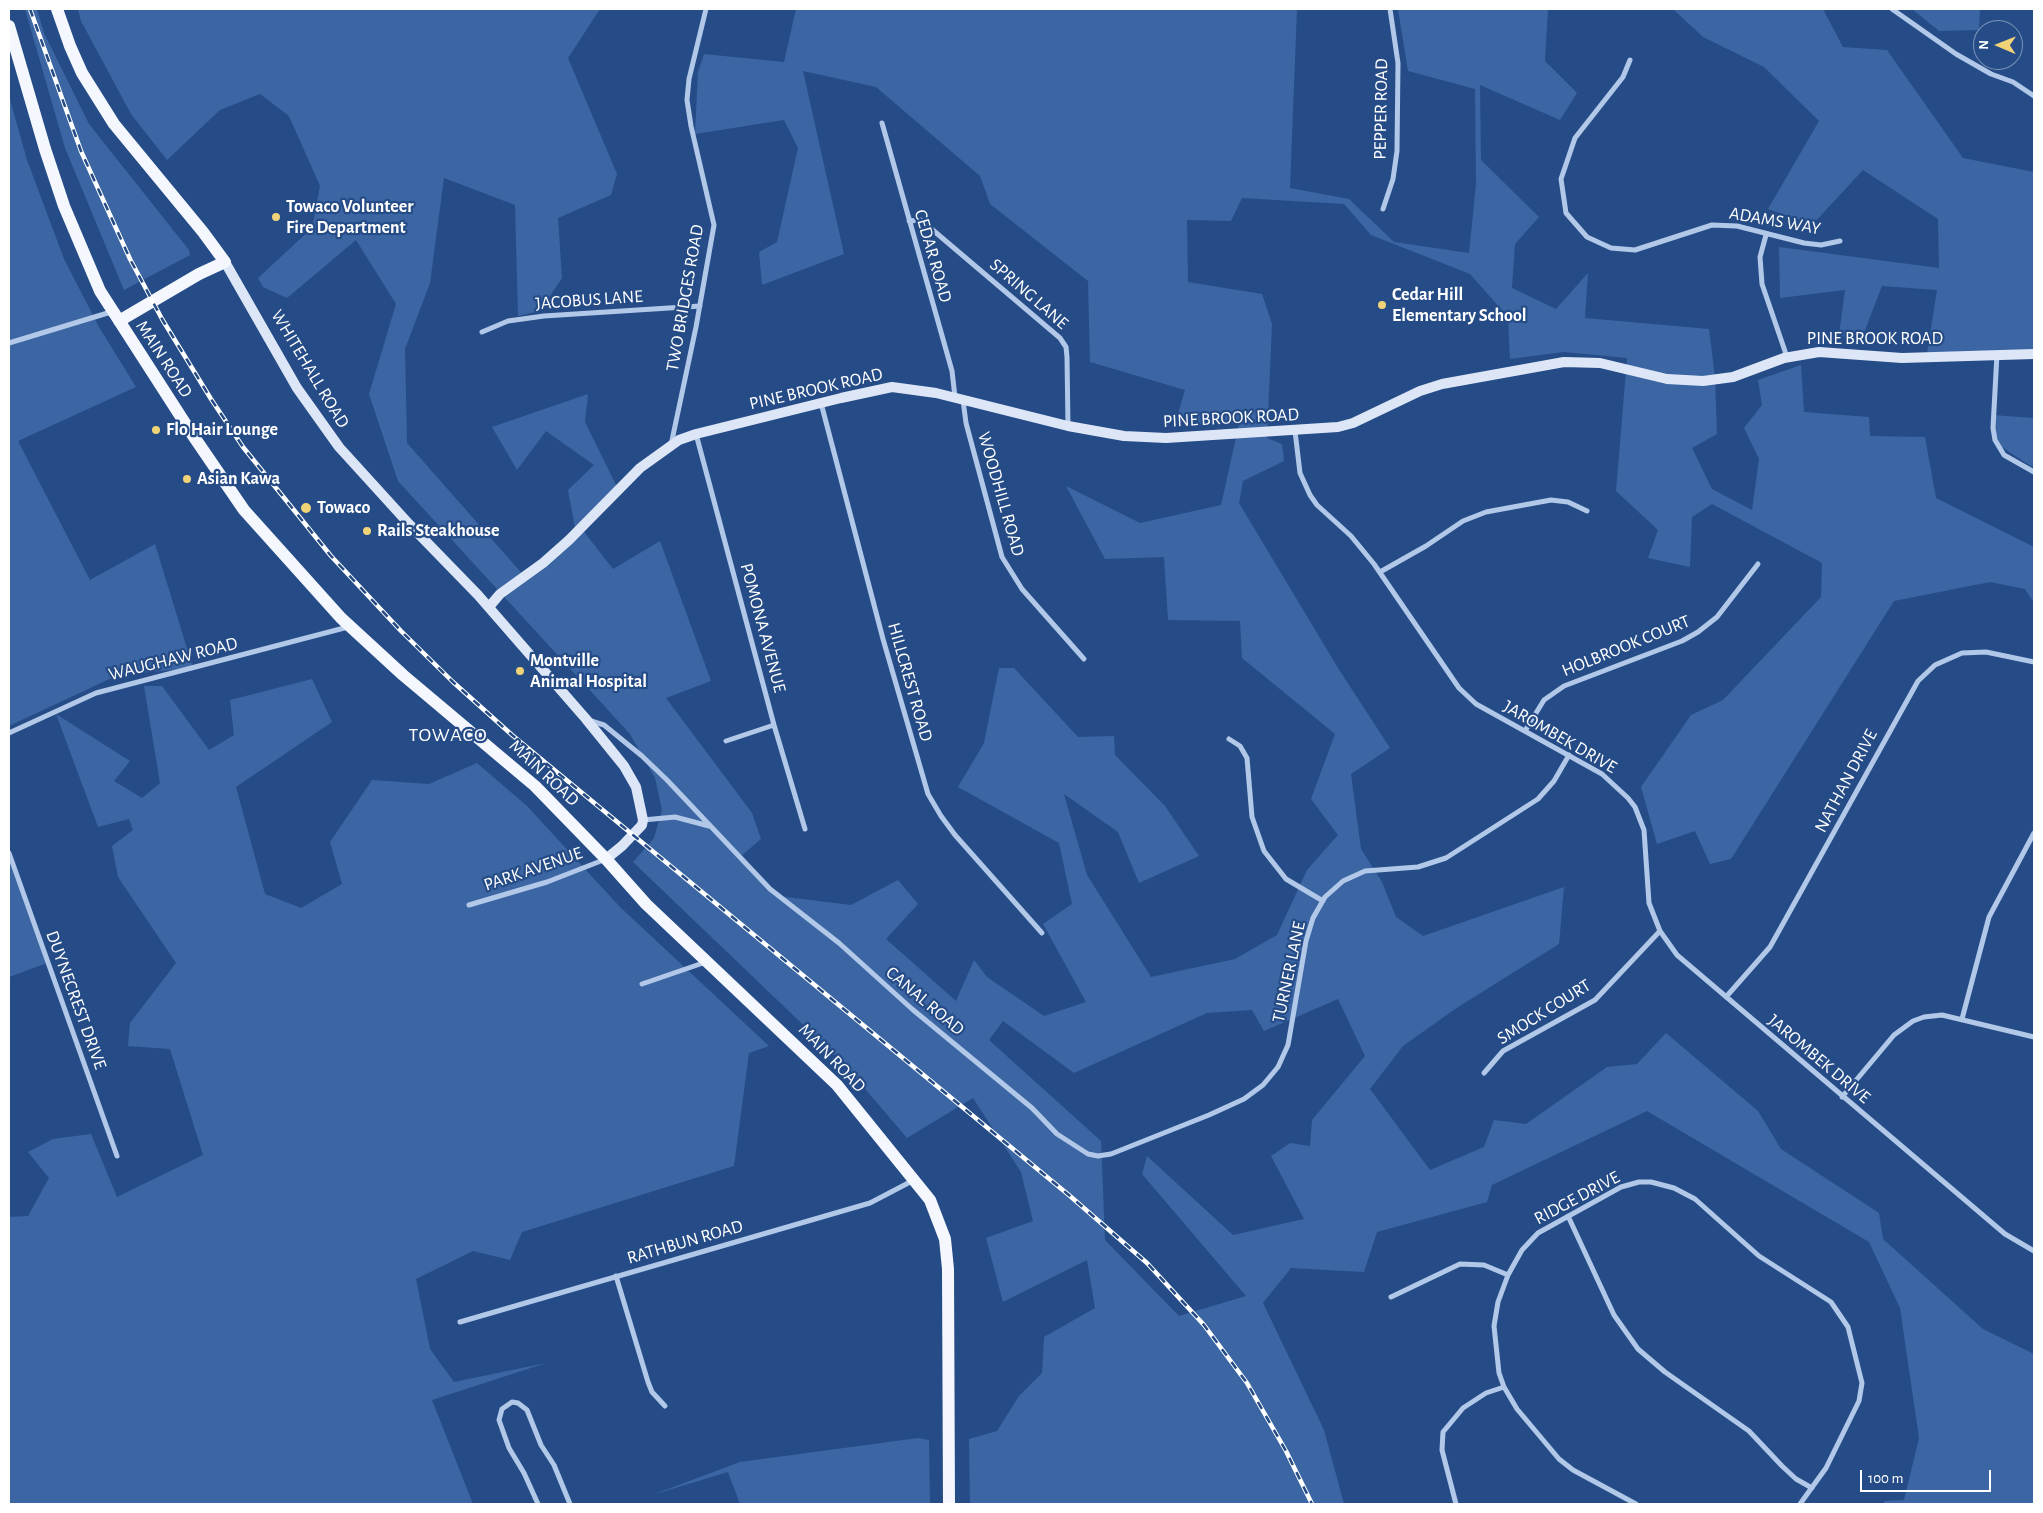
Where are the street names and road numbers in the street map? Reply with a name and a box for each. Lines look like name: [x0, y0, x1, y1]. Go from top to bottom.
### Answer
street label: PEPPER ROAD: [1369, 58, 1393, 160]
street label: ADAMS WAY: [1728, 202, 1822, 240]
street label: CEDAR ROAD: [909, 207, 957, 305]
street label: TWO BRIDGES ROAD: [661, 223, 709, 373]
street label: SPRING LANE: [985, 254, 1073, 334]
street label: JACOBUS LANE: [534, 285, 644, 315]
street label: WHITEHALL ROAD: [266, 306, 354, 432]
street label: MAIN ROAD: [131, 316, 197, 402]
street label: PINE BROOK ROAD: [1807, 328, 1943, 350]
street label: PINE BROOK ROAD: [747, 363, 885, 415]
street label: PINE BROOK ROAD: [1162, 404, 1300, 432]
street label: WOODHILL ROAD: [973, 429, 1029, 559]
street label: POMONA AVENUE: [735, 561, 791, 695]
street label: HOLBROOK COURT: [1559, 610, 1693, 682]
street label: HILLCREST ROAD: [883, 620, 937, 744]
street label: WAUGHAW ROAD: [106, 633, 240, 685]
street label: JAROMBEK DRIVE: [1499, 696, 1621, 778]
street label: NATHAN DRIVE: [1810, 726, 1882, 836]
street label: MAIN ROAD: [505, 735, 583, 811]
street label: PARK AVENUE: [481, 842, 585, 896]
street label: TURNER LANE: [1268, 919, 1310, 1025]
street label: DUYNECREST DRIVE: [41, 928, 111, 1072]
street label: CANAL ROAD: [881, 962, 969, 1040]
street label: SMOCK COURT: [1493, 975, 1595, 1049]
street label: JAROMBEK DRIVE: [1763, 1010, 1875, 1108]
street label: MAIN ROAD: [794, 1019, 870, 1097]
street label: RIDGE DRIVE: [1530, 1166, 1624, 1230]
street label: RATHBUN ROAD: [624, 1215, 746, 1269]

